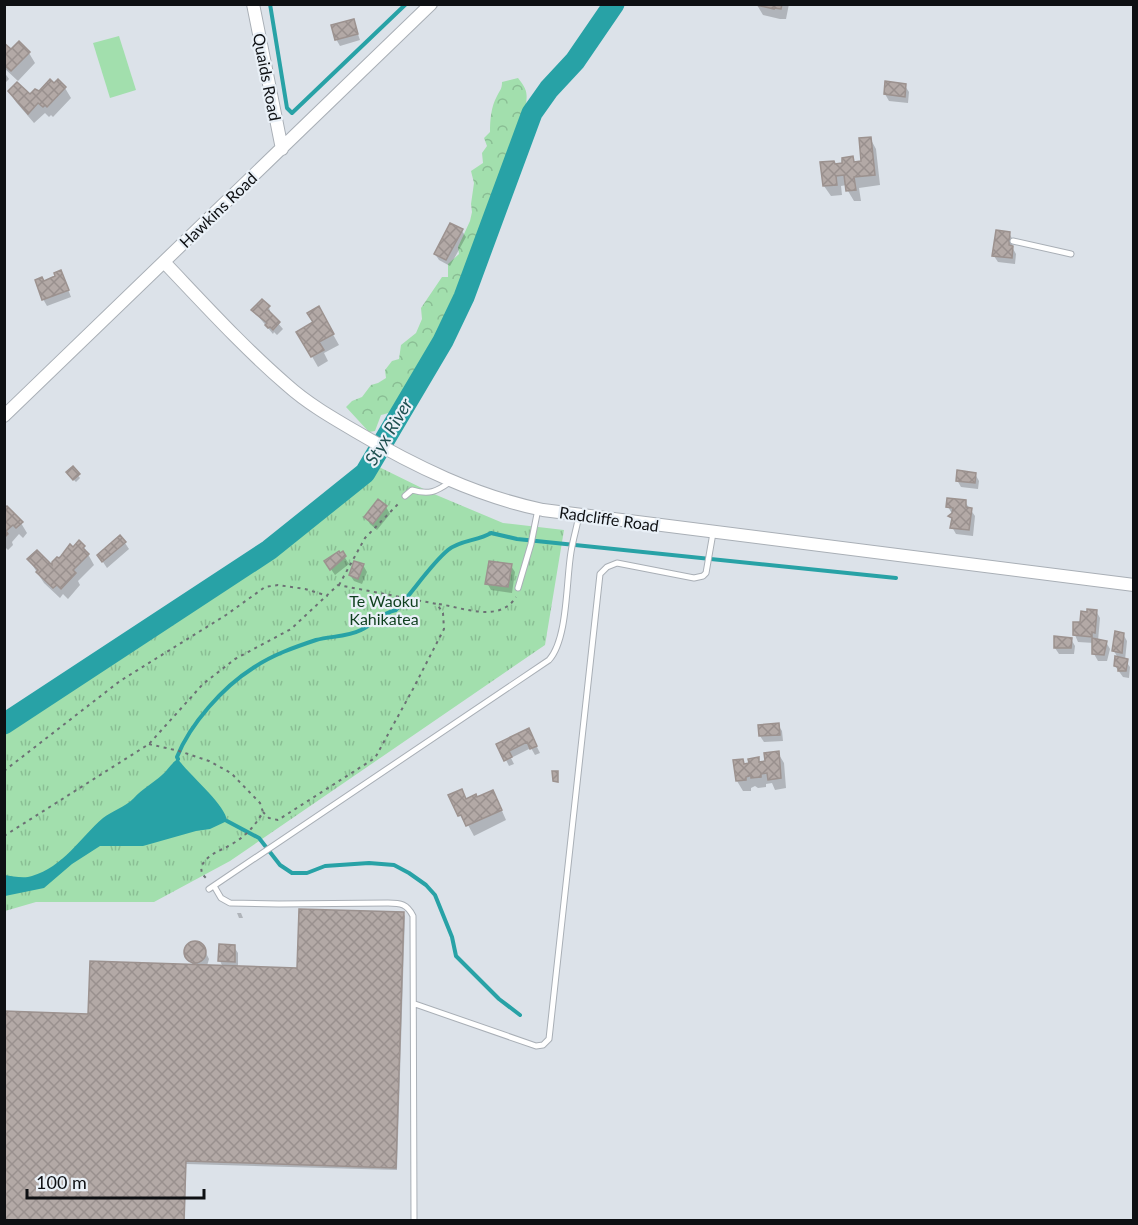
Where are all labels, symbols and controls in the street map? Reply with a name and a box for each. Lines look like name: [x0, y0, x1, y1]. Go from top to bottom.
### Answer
street label: Quaids Road: [250, 31, 285, 122]
street label: Hawkins Road: [175, 168, 260, 251]
water label: Styx River: [360, 393, 417, 469]
street label: Radcliffe Road: [558, 502, 660, 535]
park label: Te Waoku Kahikatea: [349, 591, 419, 628]
scale bar: [27, 1162, 204, 1200]
text: 100 m: [36, 1171, 87, 1193]

